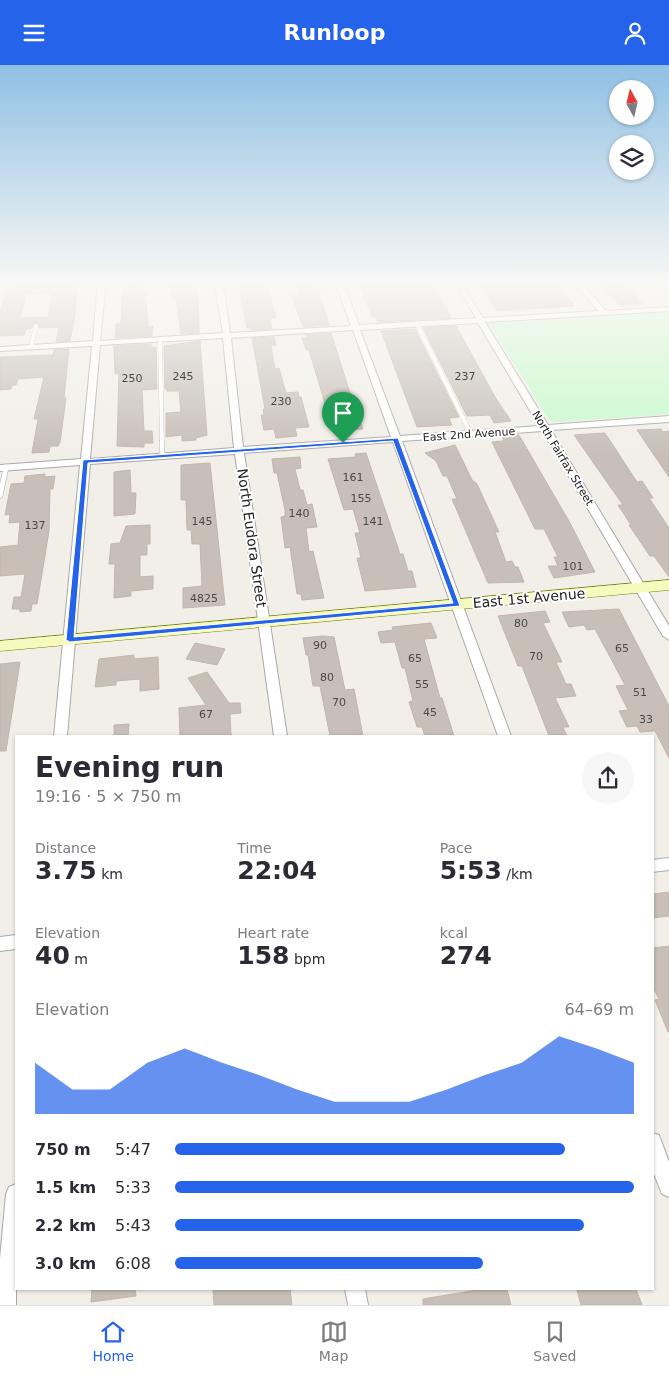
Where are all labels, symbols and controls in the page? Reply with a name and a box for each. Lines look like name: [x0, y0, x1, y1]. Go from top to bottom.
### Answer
icon: menu: [20, 19, 48, 47]
icon: person: [621, 19, 649, 47]
text: Runloop: [284, 20, 385, 45]
north arrow: [609, 80, 654, 125]
map controls: [609, 80, 654, 180]
button: layers: [609, 135, 654, 180]
house number: 245: [173, 370, 194, 383]
house number: 237: [455, 370, 476, 383]
house number: 250: [122, 372, 143, 385]
pin: [322, 392, 364, 443]
house number: 230: [271, 395, 292, 408]
icon: arrive: [329, 399, 357, 427]
street label: North Fairfax Street: [529, 409, 596, 508]
street label: East 2nd Avenue: [422, 425, 516, 444]
street label: North Eudora Street: [234, 468, 270, 609]
house number: 161: [343, 471, 364, 484]
house number: 155: [351, 492, 372, 505]
house number: 140: [289, 507, 310, 520]
house number: 145: [192, 515, 213, 528]
house number: 141: [363, 515, 384, 528]
house number: 137: [25, 519, 46, 532]
house number: 101: [563, 560, 584, 573]
street label: East 1st Avenue: [472, 585, 586, 611]
house number: 4825: [190, 592, 218, 605]
house number: 80: [514, 617, 528, 630]
house number: 90: [313, 639, 327, 652]
house number: 65: [615, 642, 629, 655]
house number: 70: [529, 650, 543, 663]
house number: 65: [408, 652, 422, 665]
house number: 80: [320, 671, 334, 684]
house number: 55: [415, 678, 429, 691]
house number: 51: [633, 686, 647, 699]
house number: 70: [332, 696, 346, 709]
house number: 45: [423, 706, 437, 719]
house number: 67: [199, 708, 213, 721]
house number: 33: [639, 713, 653, 726]
text: Evening run: [35, 751, 224, 784]
button: share: [582, 752, 634, 804]
text: 19:16 · 5 × 750 m: [35, 787, 181, 806]
text: Distance: [35, 840, 96, 856]
text: Time: [237, 840, 272, 856]
text: Pace: [440, 840, 472, 856]
text: 3.75: [35, 856, 97, 885]
text: 22:04: [237, 856, 317, 885]
text: 5:53: [440, 856, 502, 885]
text: km: [97, 866, 123, 882]
text: /km: [502, 866, 533, 882]
text: Elevation: [35, 925, 100, 941]
text: Heart rate: [237, 925, 309, 941]
text: kcal: [440, 925, 468, 941]
text: 40: [35, 941, 70, 970]
text: 158: [237, 941, 290, 970]
text: 274: [440, 941, 492, 970]
text: m: [70, 951, 88, 967]
text: bpm: [290, 951, 325, 967]
text: Elevation: [35, 1000, 109, 1019]
text: 64–69 m: [565, 1000, 634, 1019]
text: 750 m: [35, 1140, 91, 1159]
text: 5:47: [115, 1140, 151, 1159]
text: 1.5 km: [35, 1178, 96, 1197]
text: 5:33: [115, 1178, 151, 1197]
text: 2.2 km: [35, 1216, 96, 1235]
text: 5:43: [115, 1216, 151, 1235]
text: 3.0 km: [35, 1254, 96, 1273]
text: 6:08: [115, 1254, 151, 1273]
tab: Home: [92, 1318, 134, 1364]
tab: Map: [319, 1318, 348, 1364]
tab: Saved: [533, 1318, 577, 1364]

